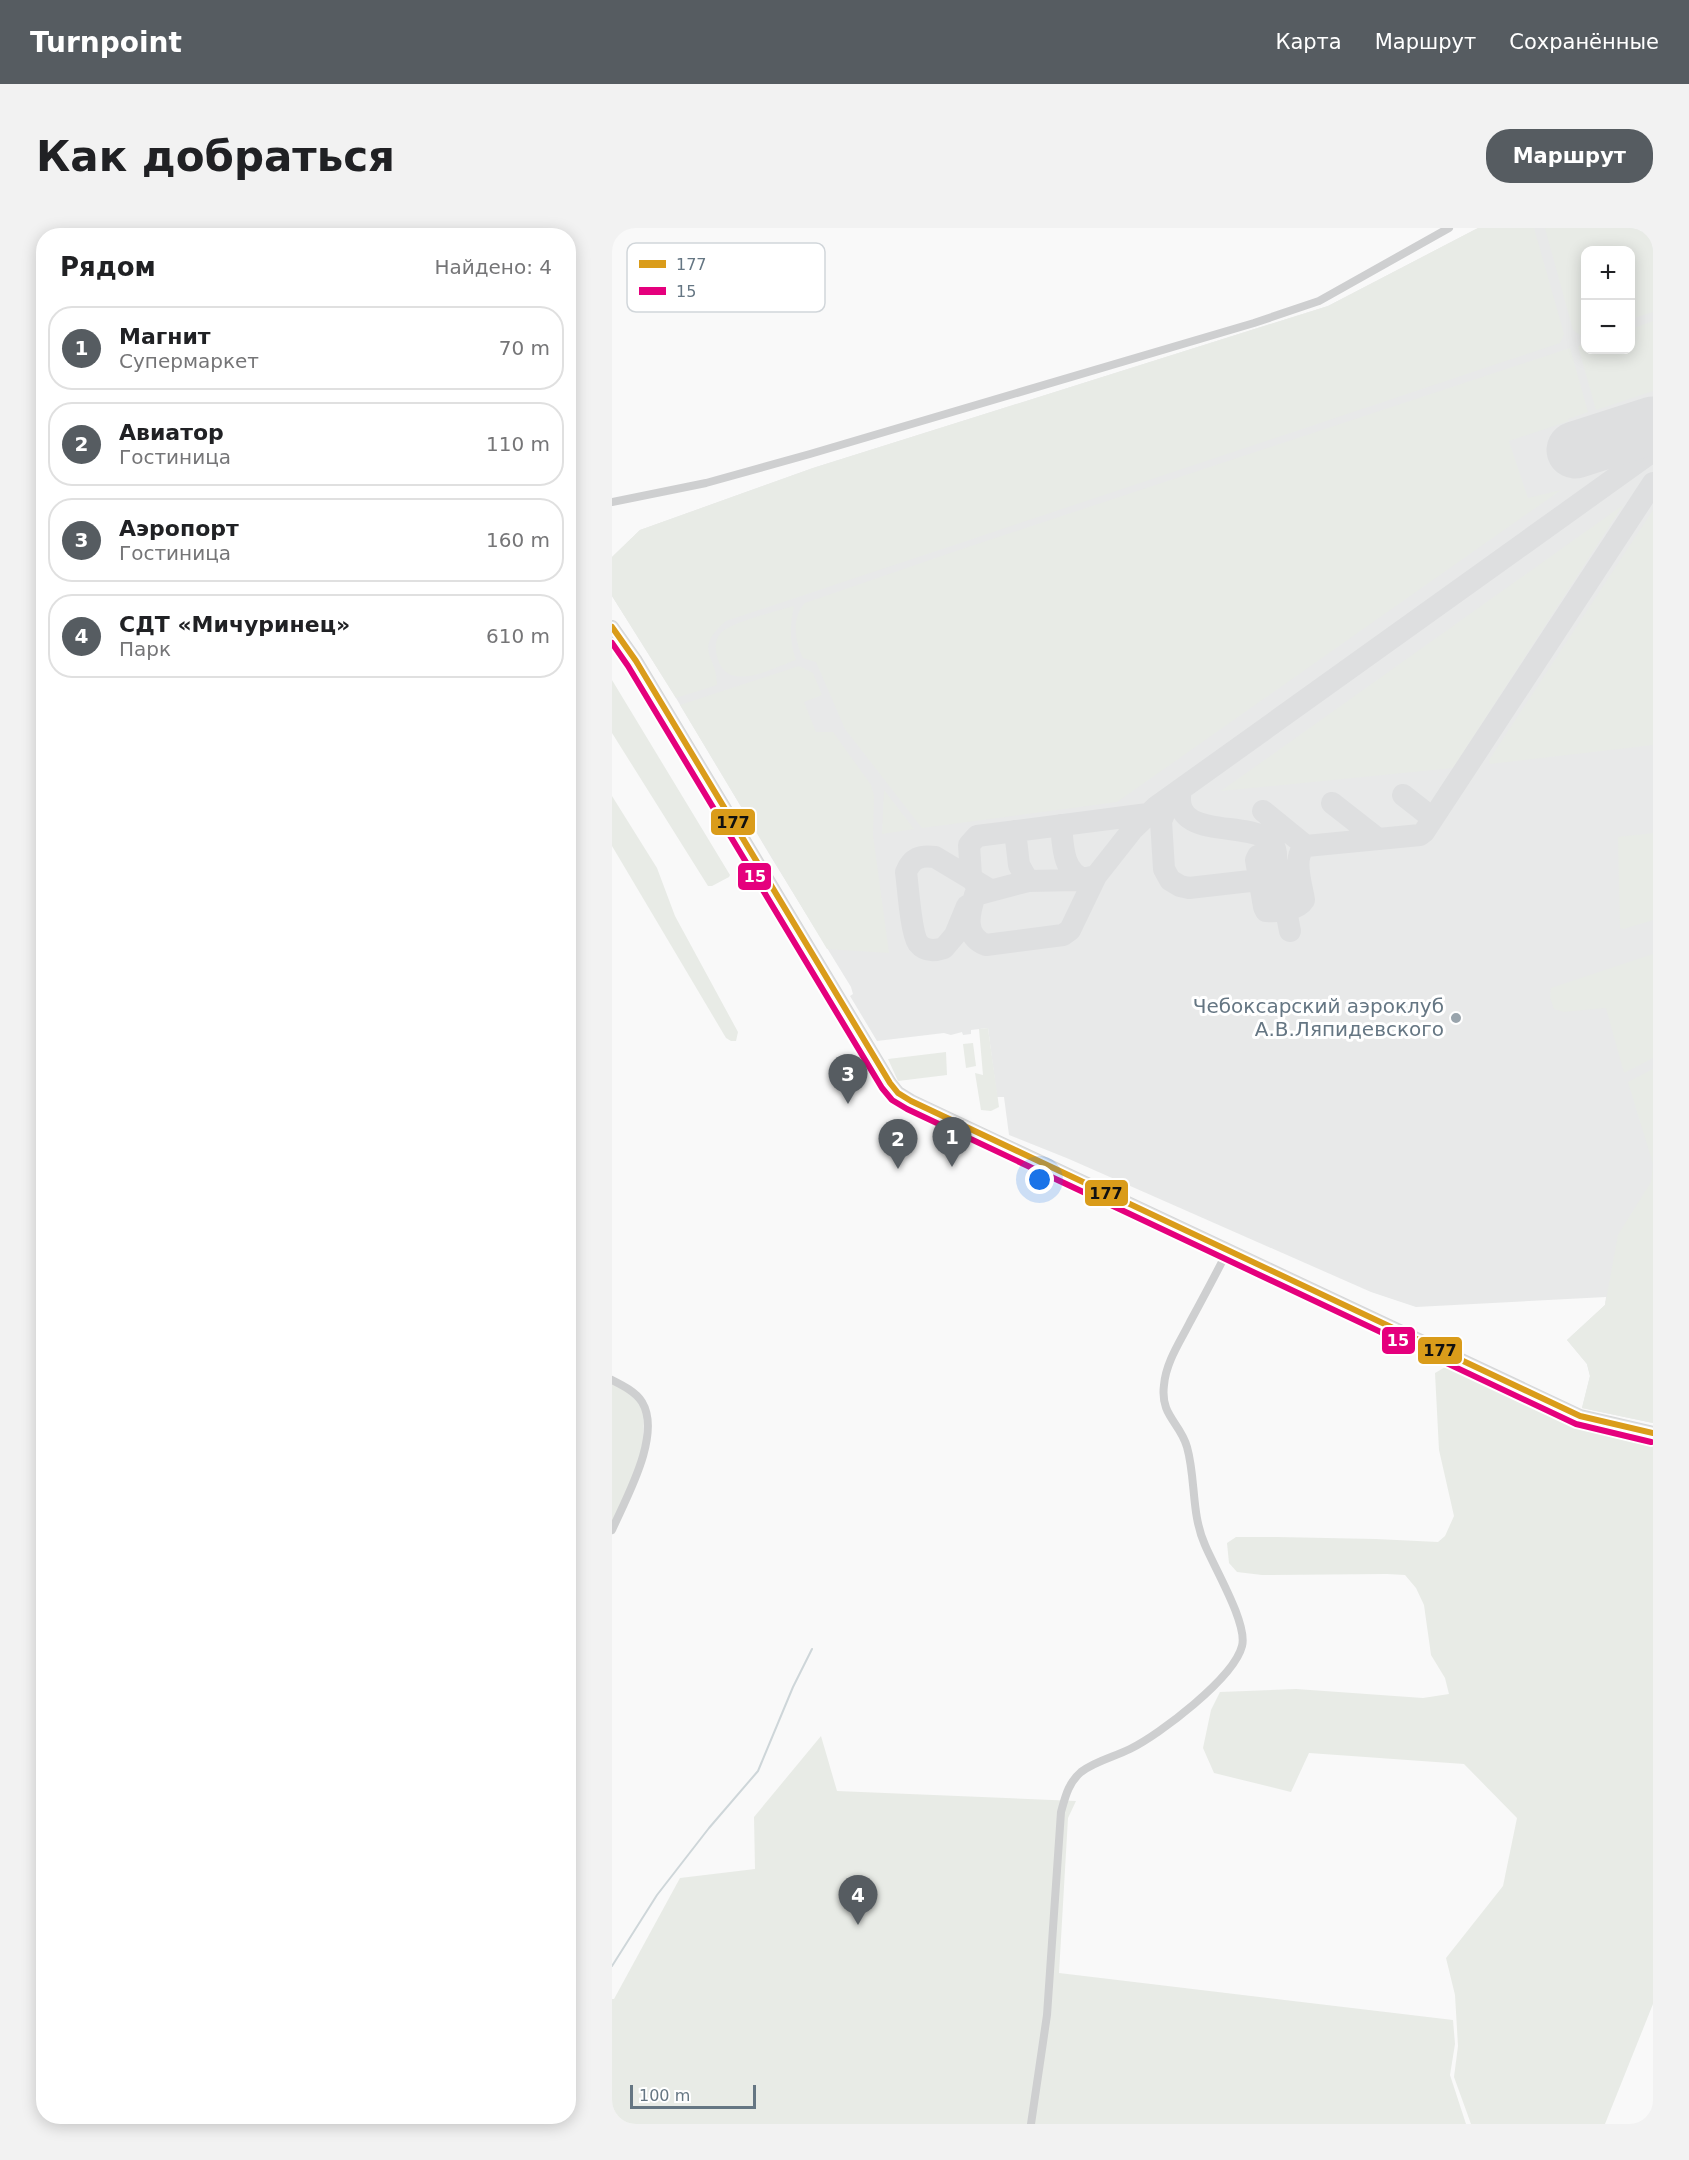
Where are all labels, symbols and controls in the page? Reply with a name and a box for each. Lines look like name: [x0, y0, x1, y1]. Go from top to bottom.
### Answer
text: Turnpoint: [30, 26, 182, 59]
text: Карта: [1276, 30, 1342, 54]
text: Маршрут: [1375, 30, 1476, 54]
text: Сохранённые: [1509, 30, 1659, 54]
button: Маршрут: [1486, 129, 1653, 183]
text: Как добраться: [36, 132, 395, 181]
legend: [627, 243, 825, 312]
map controls: [1581, 246, 1635, 354]
button: +: [1581, 246, 1635, 300]
text: Рядом: [60, 252, 156, 282]
text: Найдено: 4: [434, 255, 552, 279]
text: 177: [676, 255, 707, 274]
text: 15: [676, 282, 696, 301]
button: −: [1581, 300, 1635, 354]
text: Магнит: [119, 324, 211, 349]
text: 1: [75, 336, 88, 360]
text: 70 m: [499, 336, 550, 360]
text: Супермаркет: [119, 349, 259, 373]
text: Авиатор: [119, 420, 224, 445]
text: 2: [75, 432, 88, 456]
text: 110 m: [486, 432, 550, 456]
text: Гостиница: [119, 445, 231, 469]
text: Аэропорт: [119, 516, 239, 541]
text: 3: [75, 528, 88, 552]
text: 160 m: [486, 528, 550, 552]
text: Гостиница: [119, 541, 231, 565]
text: СДТ «Мичуринец»: [119, 612, 350, 637]
text: 4: [75, 624, 88, 648]
text: 610 m: [486, 624, 550, 648]
text: Парк: [119, 637, 171, 661]
line badge: 177: [710, 808, 756, 836]
text: 177: [716, 813, 750, 832]
line badge: 15: [737, 862, 772, 891]
text: 15: [744, 867, 766, 886]
place label: Чебоксарский аэроклуб А.В.Ляпидевского: [1193, 994, 1444, 1041]
marker: Чебоксарский аэроклуб А.В.Ляпидевского: [1449, 1011, 1463, 1025]
pin: 3: [828, 1054, 868, 1104]
pin: 1: [932, 1118, 972, 1167]
pin: 2: [878, 1120, 918, 1169]
your location: [1025, 1165, 1054, 1194]
line badge: 177: [1084, 1179, 1129, 1207]
text: 177: [1089, 1184, 1123, 1203]
line badge: 15: [1381, 1326, 1416, 1355]
text: 15: [1387, 1331, 1409, 1350]
line badge: 177: [1417, 1336, 1463, 1365]
text: 177: [1423, 1341, 1457, 1360]
pin: 4: [838, 1876, 878, 1925]
scale bar: [630, 2082, 756, 2110]
text: 100 m: [639, 2086, 690, 2105]

